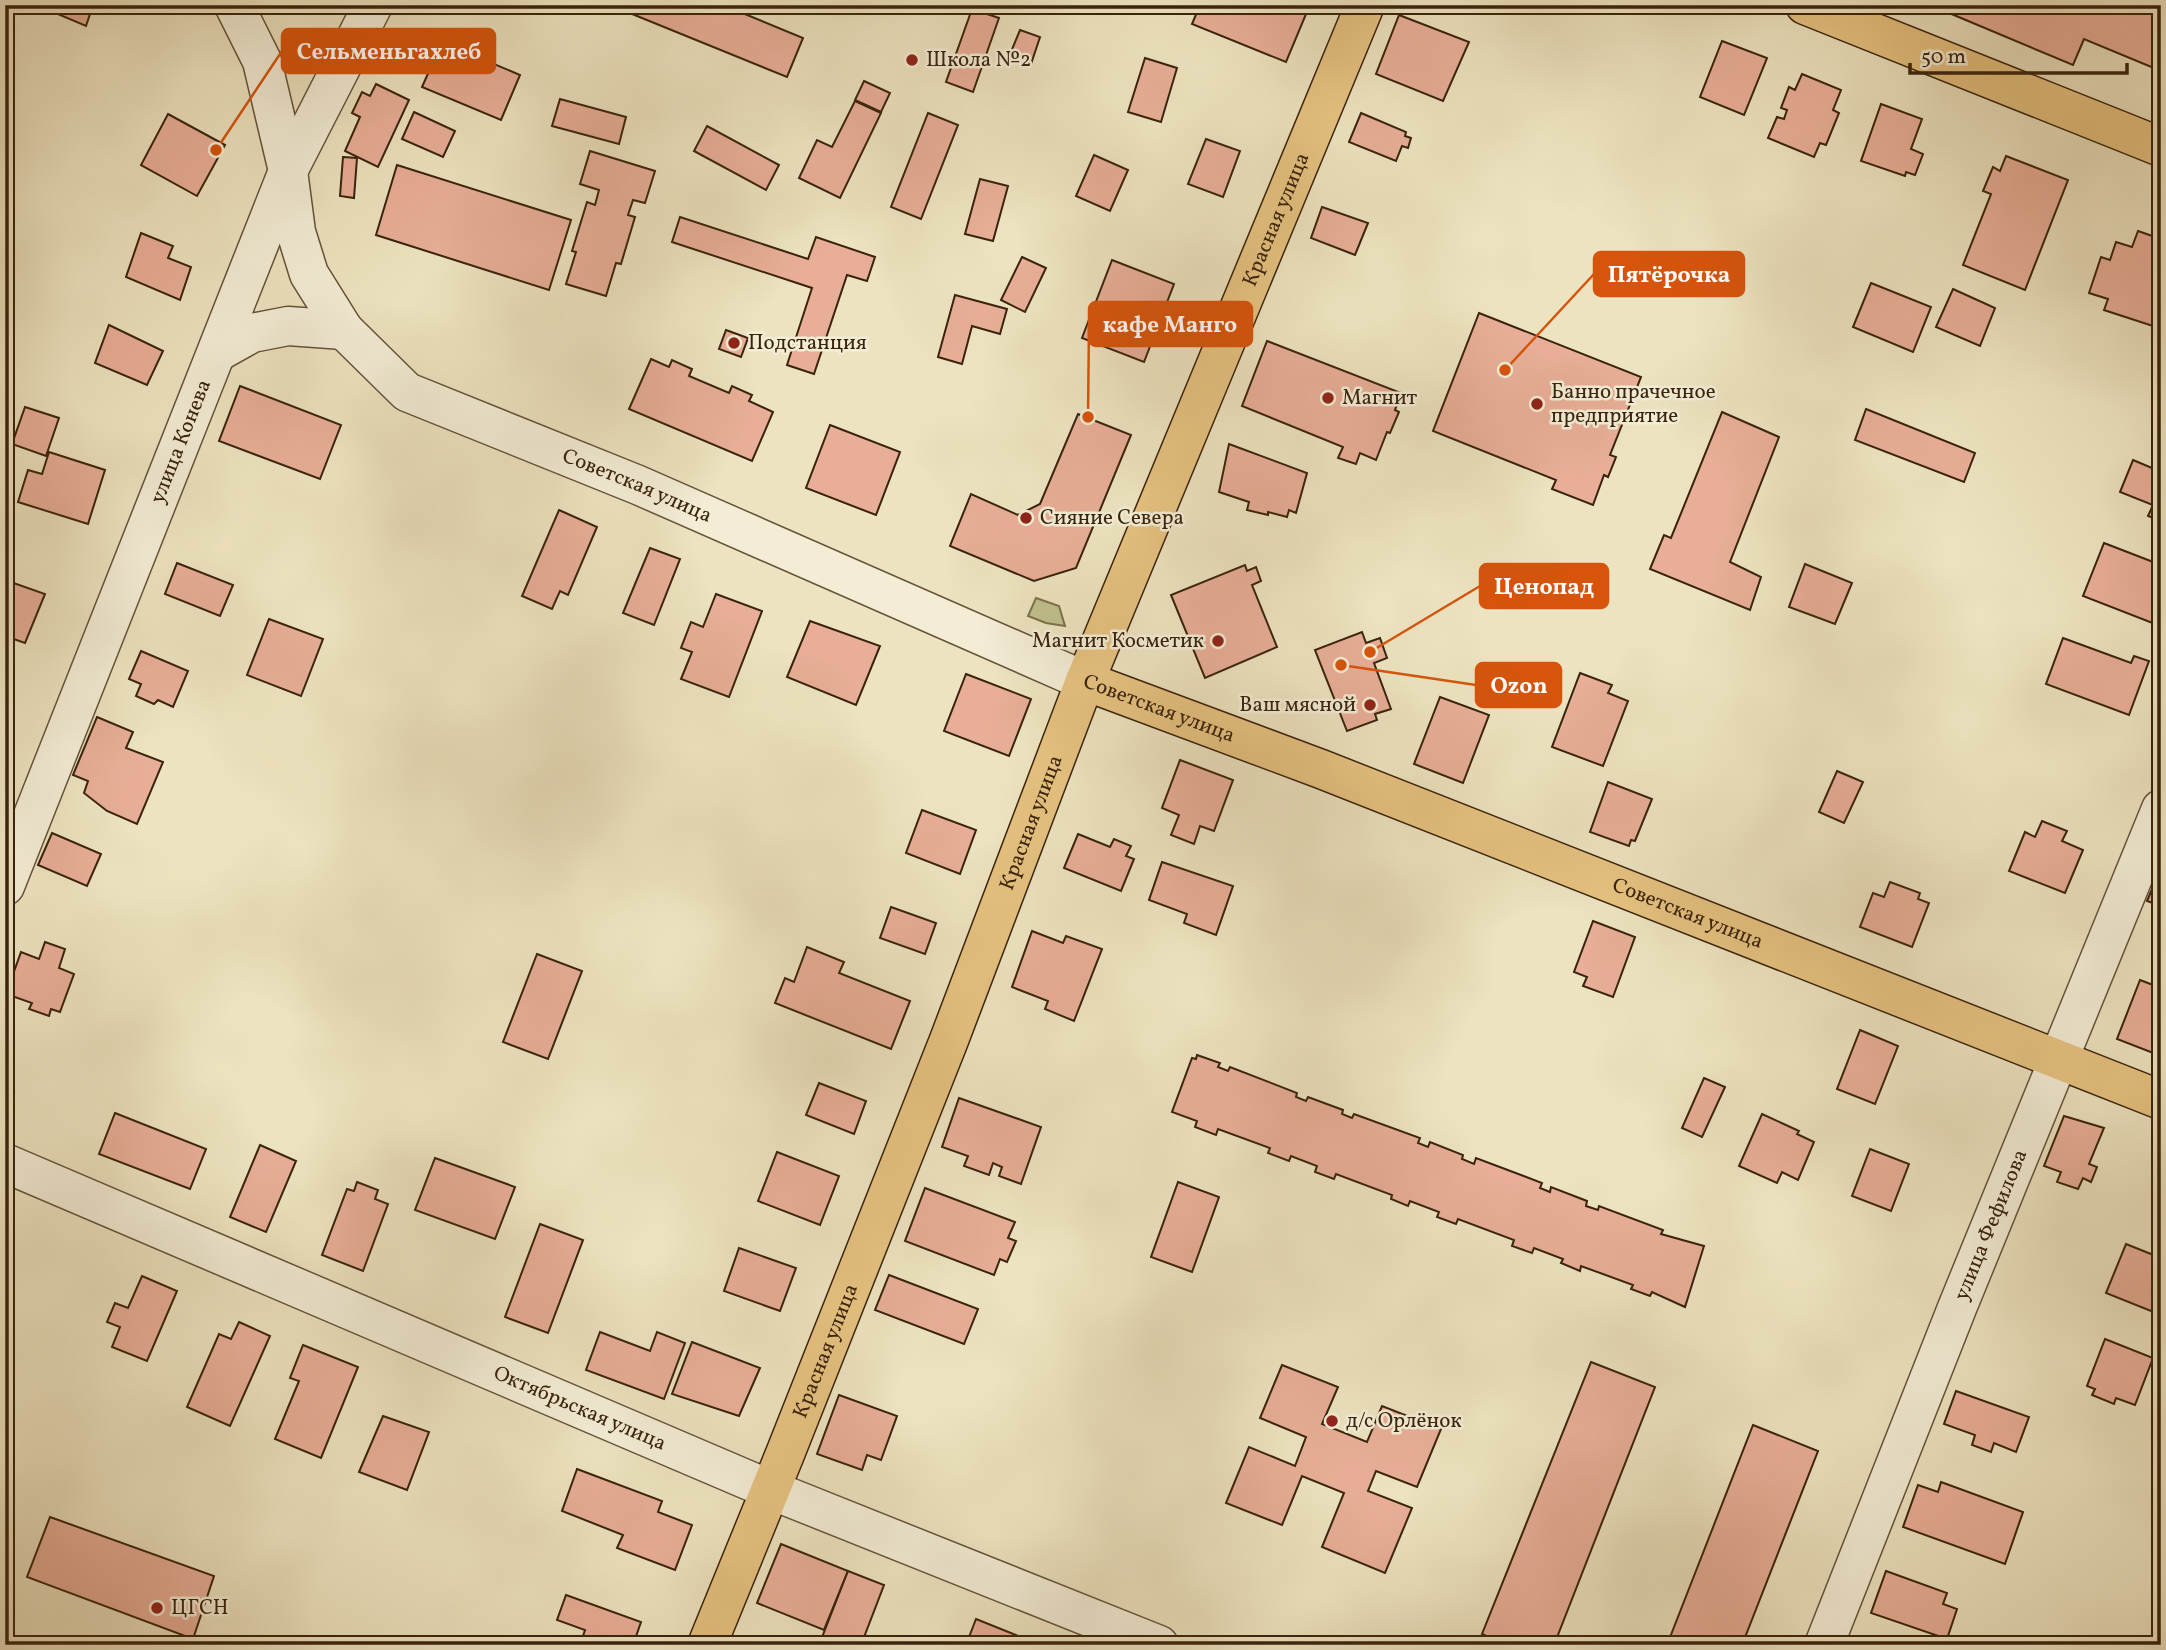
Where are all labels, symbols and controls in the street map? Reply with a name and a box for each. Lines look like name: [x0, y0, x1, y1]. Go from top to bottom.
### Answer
callout: Сельменьгахлеб: [282, 29, 495, 73]
scale bar: [1910, 32, 2128, 76]
text: Сельменьгахлеб: [297, 37, 481, 69]
text: 50 m: [1921, 43, 1966, 72]
place label: Школа №2: [926, 46, 1031, 75]
marker: Школа №2: [904, 52, 920, 68]
street label: Красная улица: [1235, 148, 1317, 291]
callout: Пятёрочка: [1594, 252, 1744, 296]
text: Пятёрочка: [1608, 260, 1730, 292]
callout: кафе Манго: [1089, 302, 1252, 346]
text: кафе Манго: [1103, 310, 1237, 342]
place label: Подстанция: [748, 329, 867, 358]
marker: Подстанция: [726, 335, 742, 351]
street label: улица Конева: [143, 375, 219, 508]
place label: Банно прачечное предприятие: [1551, 378, 1716, 431]
place label: Магнит: [1342, 384, 1418, 413]
marker: Магнит: [1320, 390, 1336, 406]
marker: Банно прачечное предприятие: [1529, 396, 1545, 412]
street label: Советская улица: [558, 441, 717, 530]
place label: Сияние Севера: [1040, 504, 1184, 533]
marker: Сияние Севера: [1018, 510, 1034, 526]
callout: Ценопад: [1480, 564, 1608, 608]
text: Ценопад: [1494, 572, 1594, 604]
place label: Магнит Косметик: [1032, 627, 1204, 656]
marker: Магнит Косметик: [1210, 633, 1226, 649]
callout: Ozon: [1476, 663, 1561, 707]
street label: Советская улица: [1079, 667, 1239, 750]
text: Ozon: [1490, 671, 1548, 703]
place label: Ваш мясной: [1239, 691, 1356, 720]
marker: Ваш мясной: [1362, 697, 1378, 713]
street label: Красная улица: [993, 751, 1070, 894]
street label: Советская улица: [1608, 871, 1767, 956]
street label: улица Фефилова: [1947, 1145, 2035, 1305]
street label: Красная улица: [786, 1280, 865, 1423]
street label: Октябрьская улица: [489, 1359, 671, 1458]
place label: д/с Орлёнок: [1346, 1407, 1462, 1436]
marker: д/с Орлёнок: [1324, 1413, 1340, 1429]
place label: ЦГСН: [171, 1594, 229, 1623]
marker: ЦГСН: [149, 1600, 165, 1616]

